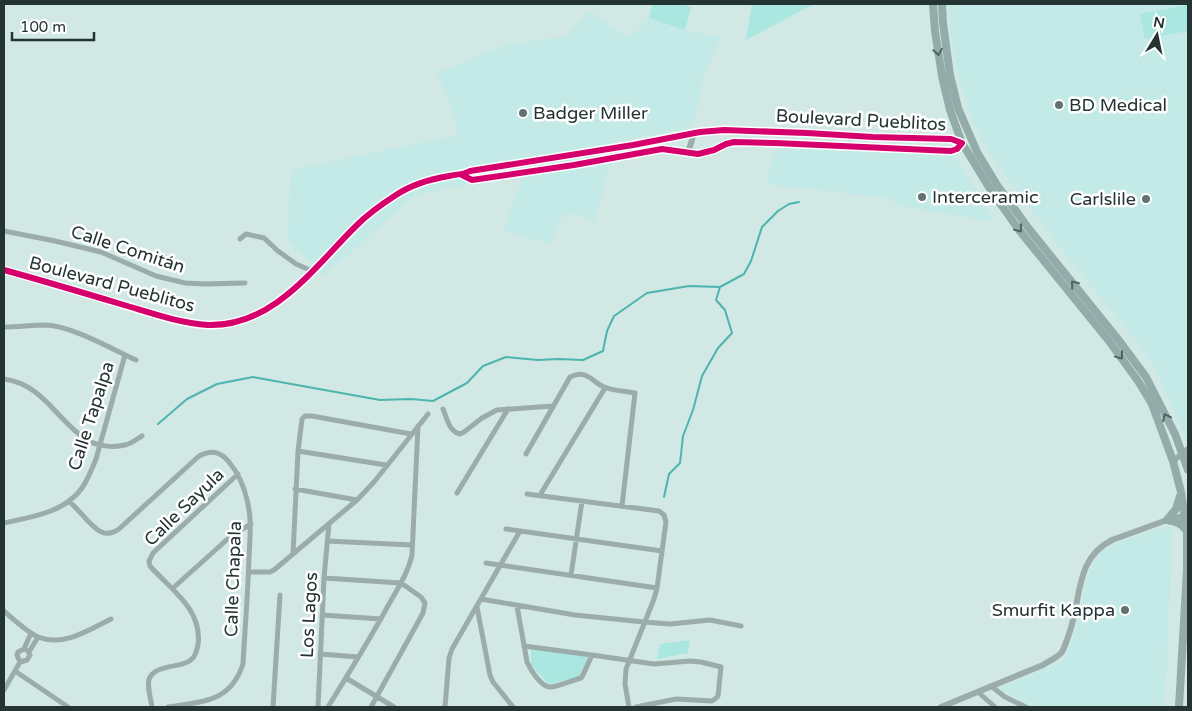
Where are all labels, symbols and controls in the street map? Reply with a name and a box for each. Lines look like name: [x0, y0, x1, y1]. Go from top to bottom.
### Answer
scale bar: [12, 10, 95, 42]
north arrow: [1132, 10, 1182, 60]
text: N: [1152, 13, 1166, 32]
text: 100 m: [20, 18, 66, 36]
one-way arrow: [933, 48, 943, 57]
place label: BD Medical: [1069, 94, 1167, 116]
marker: BD Medical: [1053, 99, 1065, 111]
place label: Badger Miller: [533, 102, 648, 124]
street label: Boulevard Pueblitos: [775, 105, 947, 135]
marker: Badger Miller: [517, 107, 529, 119]
place label: Interceramic: [932, 186, 1039, 208]
place label: Carlslile: [1070, 188, 1136, 210]
marker: Interceramic: [916, 191, 928, 203]
marker: Carlslile: [1140, 193, 1152, 205]
street label: Calle Comitán: [68, 220, 188, 278]
one-way arrow: [1013, 223, 1022, 233]
street label: Boulevard Pueblitos: [27, 251, 197, 317]
one-way arrow: [1072, 281, 1080, 290]
one-way arrow: [1115, 350, 1123, 359]
street label: Calle Tapalpa: [63, 359, 119, 473]
one-way arrow: [1162, 413, 1173, 422]
street label: Calle Sayula: [139, 463, 229, 551]
street label: Calle Chapala: [220, 521, 246, 637]
street label: Los Lagos: [296, 571, 322, 659]
place label: Smurfit Kappa: [992, 599, 1115, 621]
marker: Smurfit Kappa: [1119, 604, 1131, 616]

